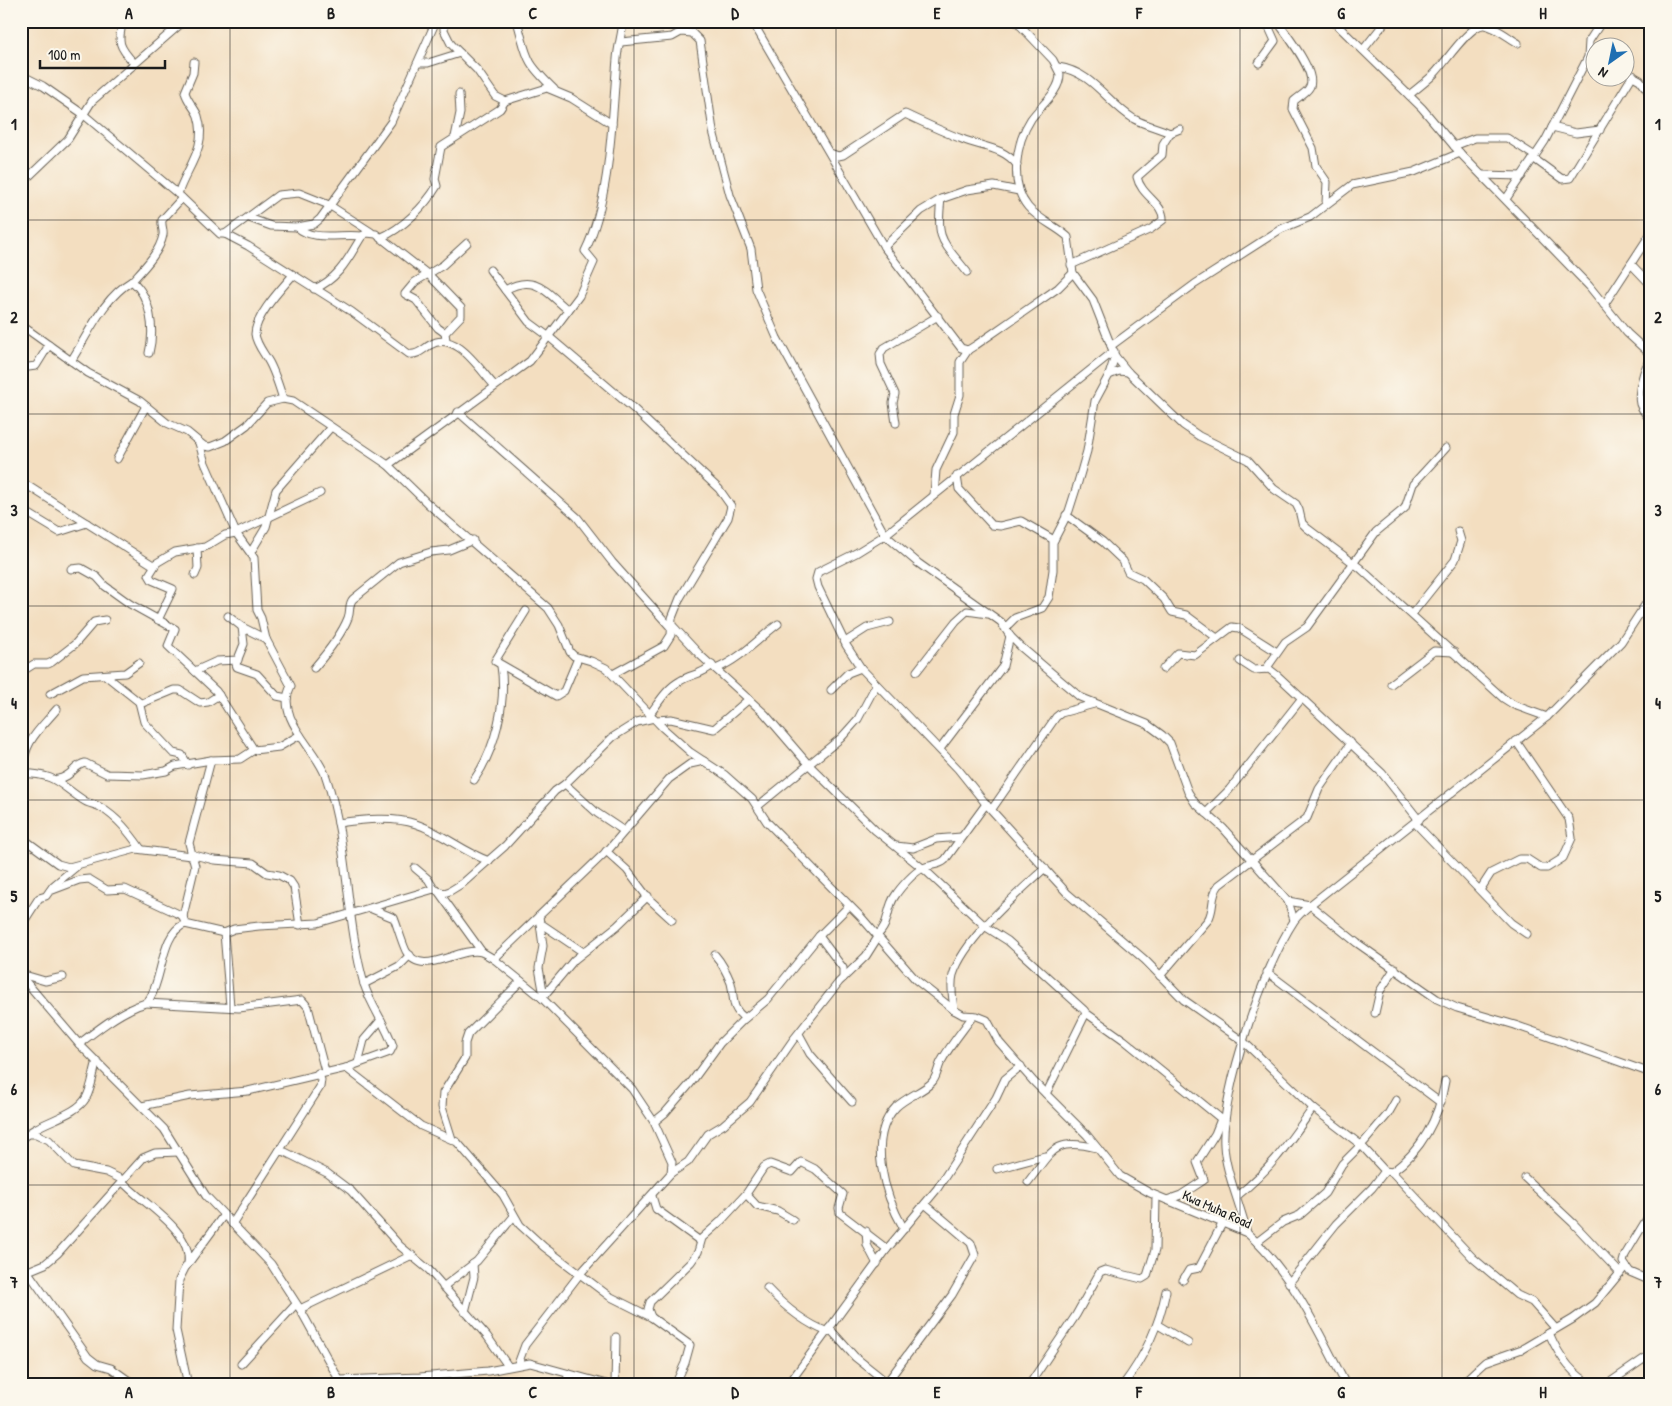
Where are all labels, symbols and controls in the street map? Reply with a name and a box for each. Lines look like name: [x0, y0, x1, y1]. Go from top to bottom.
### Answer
text: A: [125, 2, 133, 24]
text: B: [327, 2, 335, 24]
text: C: [529, 2, 538, 24]
text: D: [731, 2, 739, 24]
text: E: [933, 2, 941, 24]
text: F: [1135, 2, 1143, 24]
text: G: [1337, 2, 1345, 24]
text: H: [1539, 2, 1547, 24]
scale bar: [40, 38, 165, 70]
north arrow: [1584, 38, 1634, 88]
text: 100 m: [48, 44, 81, 65]
text: N: [1594, 63, 1611, 83]
text: 1: [11, 113, 17, 135]
text: 1: [1655, 113, 1661, 135]
text: 2: [10, 306, 18, 328]
text: 2: [1654, 306, 1662, 328]
text: 3: [10, 499, 18, 521]
text: 3: [1654, 499, 1662, 521]
text: 4: [11, 692, 17, 714]
text: 4: [1655, 692, 1661, 714]
text: 5: [11, 885, 18, 907]
text: 5: [1655, 885, 1662, 907]
text: 6: [11, 1078, 18, 1100]
text: 6: [1655, 1078, 1662, 1100]
street label: Kwa Muha Road: [1180, 1185, 1255, 1232]
text: 7: [9, 1271, 18, 1293]
text: 7: [1653, 1271, 1662, 1293]
text: A: [125, 1381, 133, 1403]
text: B: [327, 1381, 335, 1403]
text: C: [529, 1381, 538, 1403]
text: D: [731, 1381, 739, 1403]
text: E: [933, 1381, 941, 1403]
text: F: [1135, 1381, 1143, 1403]
text: G: [1337, 1381, 1345, 1403]
text: H: [1539, 1381, 1547, 1403]

